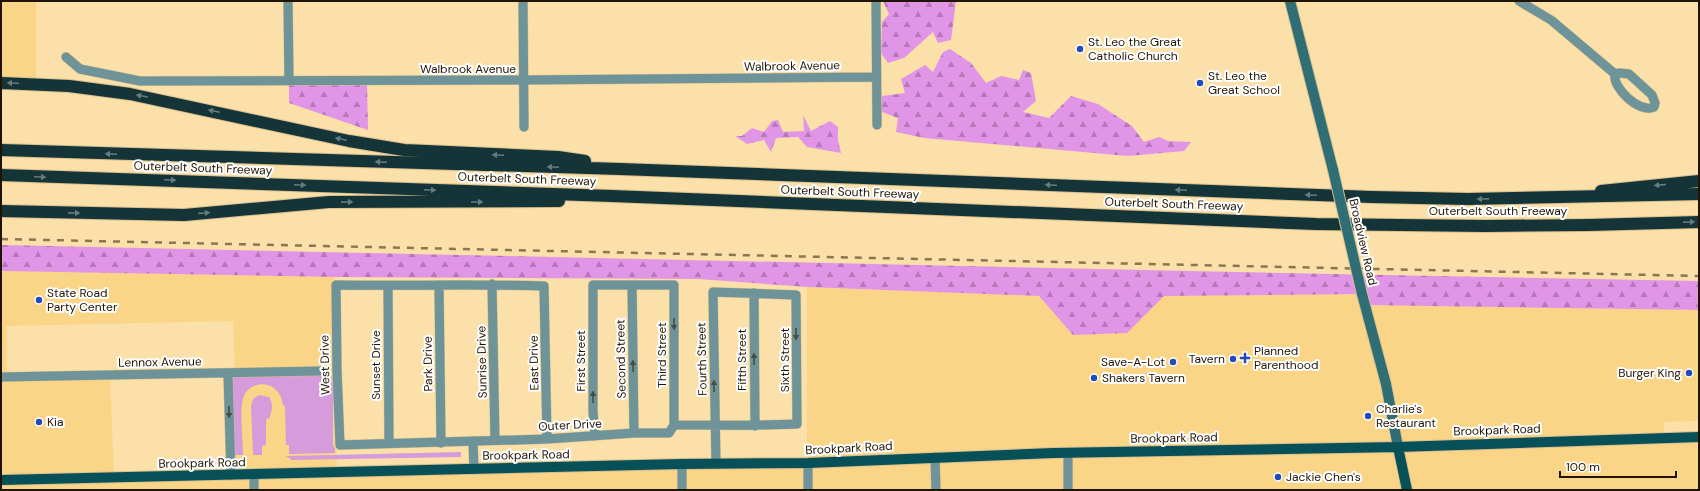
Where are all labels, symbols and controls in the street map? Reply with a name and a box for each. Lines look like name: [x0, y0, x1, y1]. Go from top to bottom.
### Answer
place label: St. Leo the Great Catholic Church: [1088, 34, 1182, 64]
marker: St. Leo the Great Catholic Church: [1075, 44, 1085, 54]
street label: Walbrook Avenue: [744, 57, 840, 75]
street label: Walbrook Avenue: [420, 61, 516, 77]
place label: St. Leo the Great School: [1208, 68, 1280, 98]
marker: St. Leo the Great School: [1195, 78, 1205, 88]
one-way arrow: [7, 80, 19, 87]
one-way arrow: [136, 93, 149, 99]
one-way arrow: [208, 108, 220, 114]
one-way arrow: [335, 135, 347, 141]
one-way arrow: [105, 150, 117, 157]
one-way arrow: [491, 152, 504, 158]
street label: Outerbelt South Freeway: [133, 158, 273, 178]
one-way arrow: [374, 159, 387, 165]
one-way arrow: [546, 164, 559, 170]
street label: Outerbelt South Freeway: [457, 169, 597, 189]
one-way arrow: [34, 173, 46, 180]
one-way arrow: [164, 177, 176, 184]
one-way arrow: [1654, 181, 1666, 188]
one-way arrow: [294, 182, 307, 188]
street label: Outerbelt South Freeway: [780, 182, 920, 202]
one-way arrow: [1044, 182, 1057, 188]
one-way arrow: [424, 186, 436, 193]
one-way arrow: [1174, 187, 1187, 193]
one-way arrow: [1305, 192, 1317, 199]
street label: Outerbelt South Freeway: [1104, 194, 1244, 214]
one-way arrow: [1476, 196, 1489, 202]
street label: Broadview Road: [1345, 197, 1381, 287]
one-way arrow: [341, 199, 354, 205]
one-way arrow: [471, 199, 484, 205]
street label: Outerbelt South Freeway: [1429, 203, 1568, 219]
one-way arrow: [68, 210, 81, 216]
one-way arrow: [198, 210, 210, 217]
one-way arrow: [1683, 219, 1696, 225]
place label: State Road Party Center: [47, 285, 118, 315]
marker: State Road Party Center: [34, 295, 44, 305]
one-way arrow: [671, 318, 677, 331]
street label: Second Street: [612, 319, 630, 399]
street label: Third Street: [654, 322, 670, 388]
street label: Fourth Street: [693, 322, 711, 396]
street label: Sunrise Drive: [473, 325, 491, 398]
street label: Sixth Street: [777, 327, 793, 392]
one-way arrow: [793, 328, 800, 340]
street label: Fifth Street: [734, 329, 750, 391]
street label: Sunset Drive: [368, 330, 384, 400]
street label: First Street: [573, 330, 589, 392]
street label: West Drive: [316, 335, 334, 395]
street label: East Drive: [526, 335, 542, 391]
street label: Park Drive: [420, 336, 436, 392]
place label: Planned Parenthood: [1254, 343, 1319, 373]
place label: Tavern: [1189, 351, 1225, 367]
one-way arrow: [751, 352, 757, 365]
marker: Planned Parenthood: [1239, 352, 1251, 364]
street label: Lennox Avenue: [118, 353, 202, 371]
place label: Save-A-Lot: [1101, 354, 1165, 370]
marker: Tavern: [1228, 354, 1238, 364]
marker: Save-A-Lot: [1168, 357, 1178, 367]
one-way arrow: [630, 360, 637, 372]
place label: Burger King: [1618, 365, 1681, 381]
marker: Burger King: [1684, 368, 1694, 378]
place label: Shakers Tavern: [1102, 370, 1185, 386]
marker: Shakers Tavern: [1089, 373, 1099, 383]
one-way arrow: [711, 379, 717, 392]
one-way arrow: [590, 390, 596, 403]
place label: Charlie's Restaurant: [1376, 401, 1436, 431]
one-way arrow: [226, 406, 232, 419]
marker: Charlie's Restaurant: [1363, 411, 1373, 421]
place label: Kia: [47, 414, 63, 430]
street label: Outer Drive: [538, 415, 602, 435]
marker: Kia: [34, 417, 44, 427]
street label: Brookpark Road: [1453, 420, 1541, 440]
street label: Brookpark Road: [1130, 429, 1218, 447]
street label: Brookpark Road: [805, 438, 893, 458]
street label: Brookpark Road: [482, 446, 570, 464]
scale bar: [1560, 453, 1676, 479]
street label: Brookpark Road: [158, 454, 246, 472]
text: 100 m: [1566, 459, 1600, 475]
place label: Jackie Chen's: [1286, 469, 1361, 485]
marker: Jackie Chen's: [1273, 472, 1283, 482]

